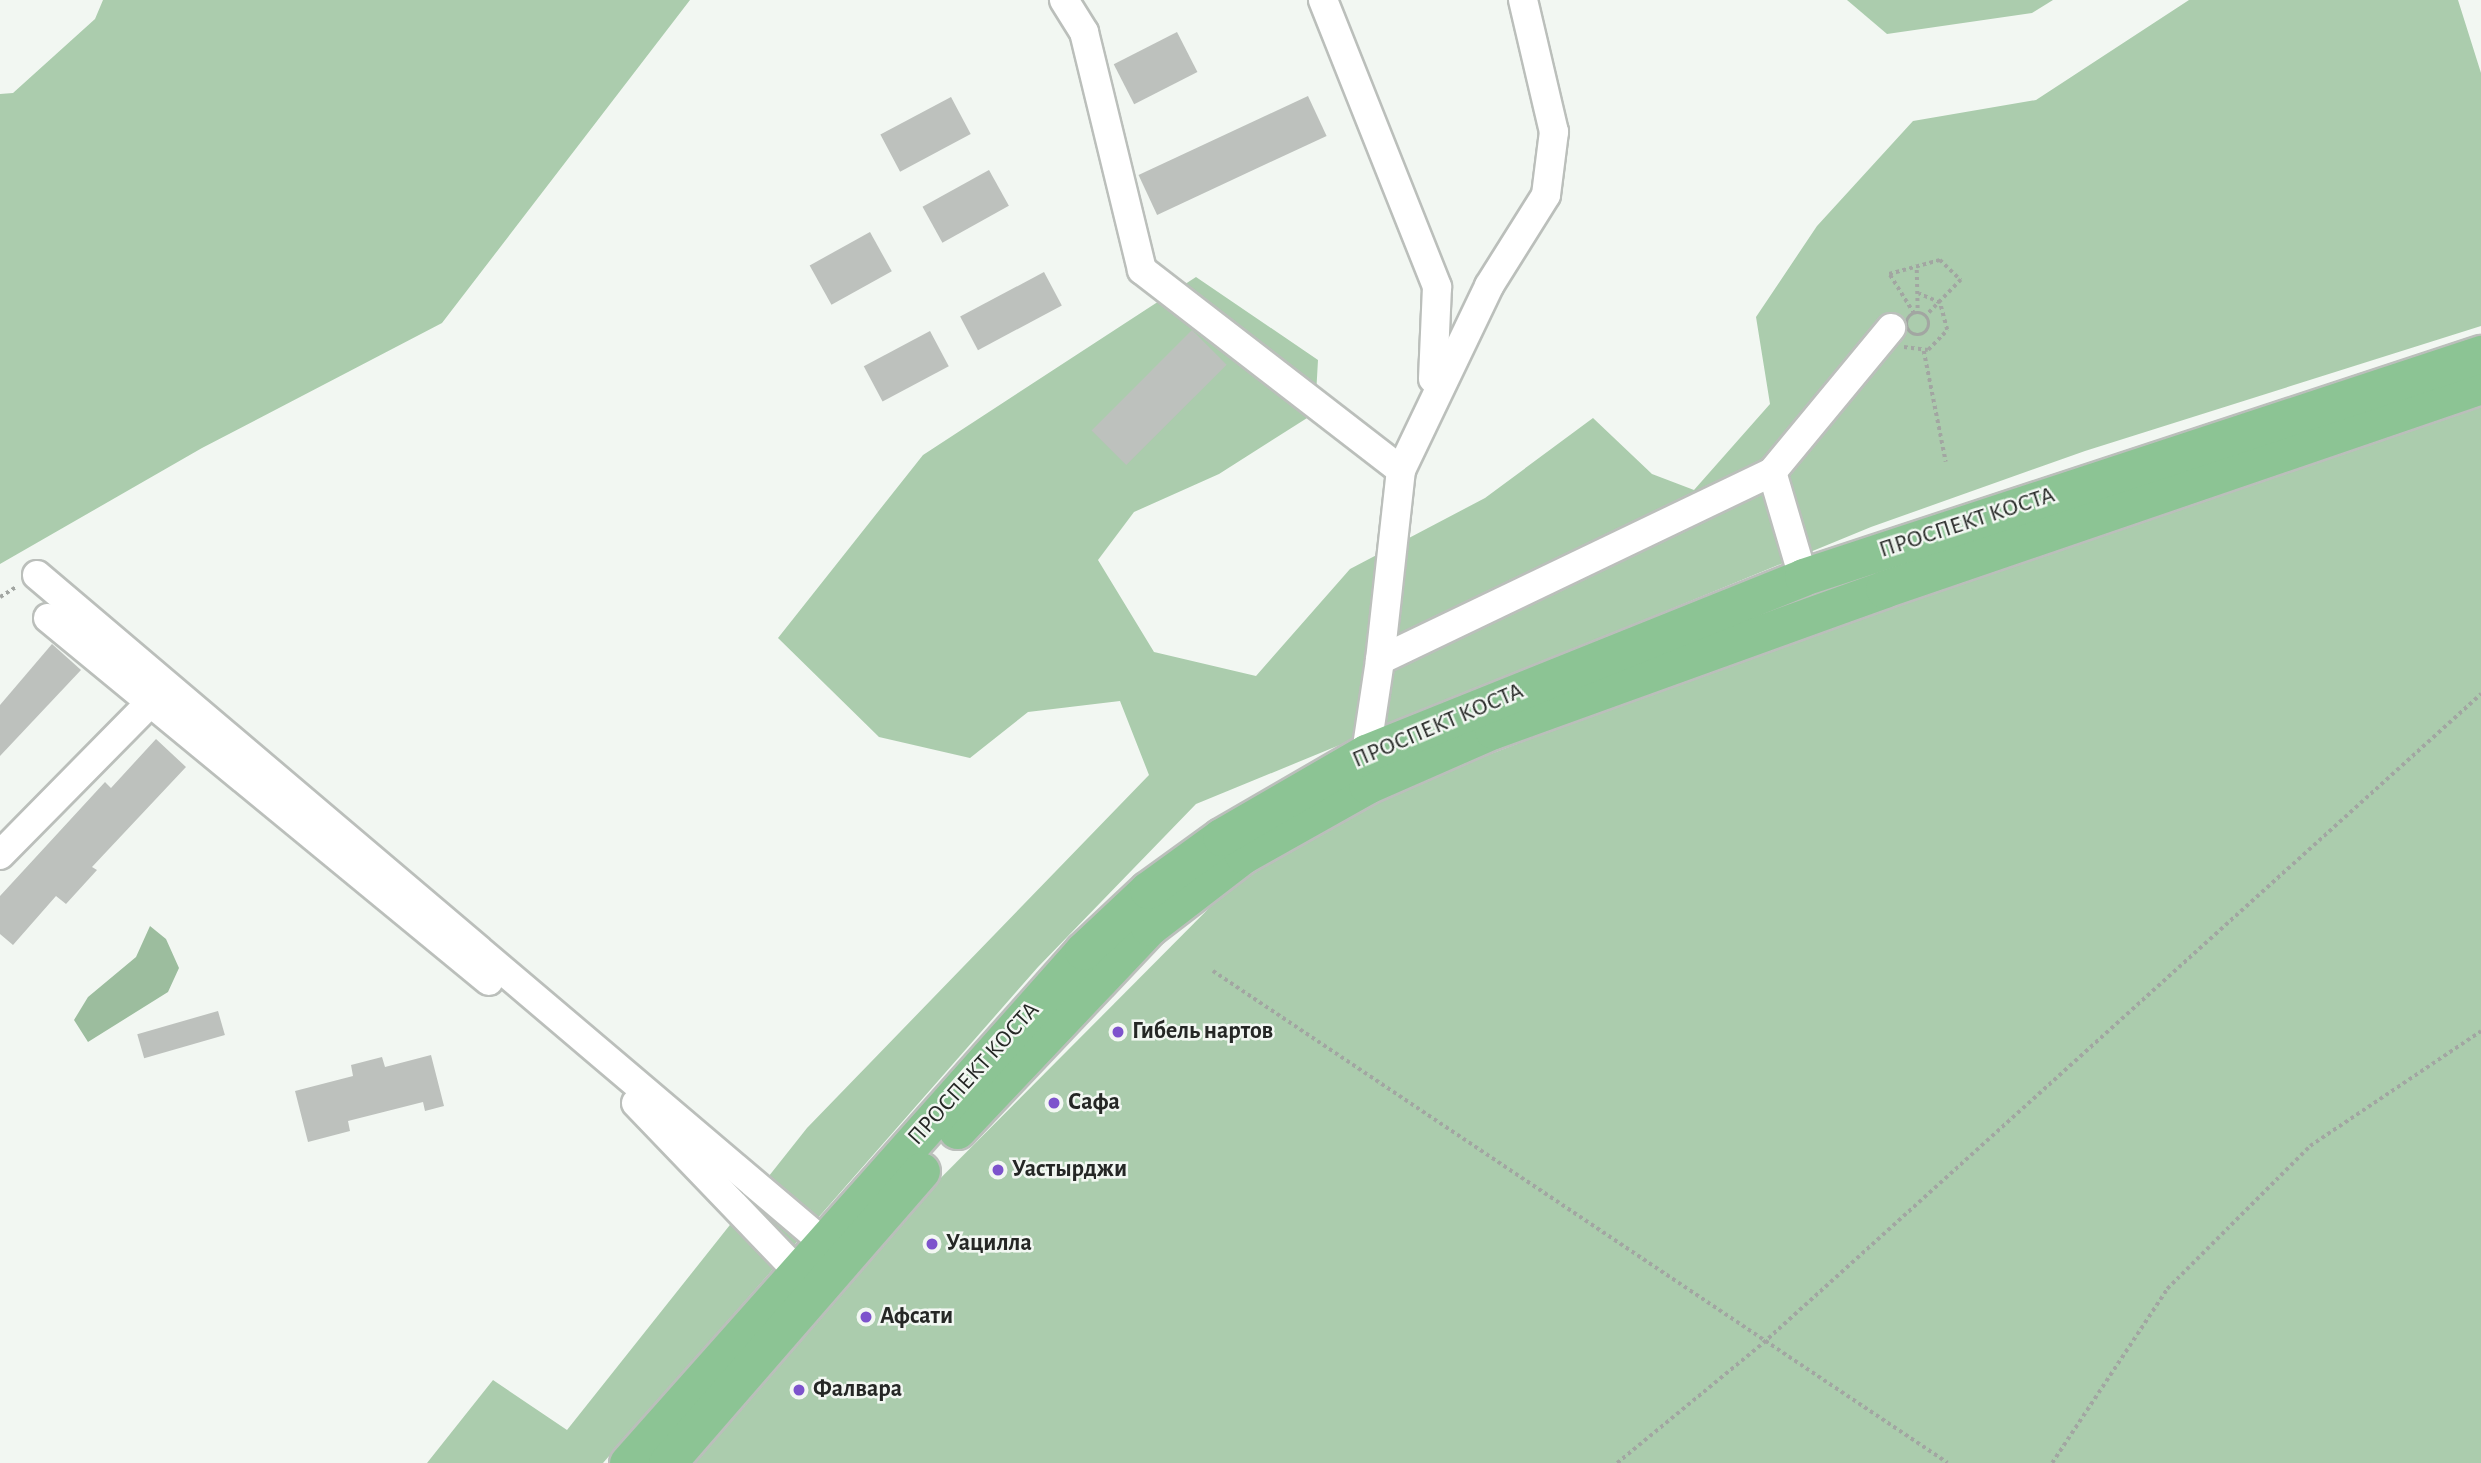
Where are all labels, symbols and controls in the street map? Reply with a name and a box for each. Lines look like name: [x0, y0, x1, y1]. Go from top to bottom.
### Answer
street label: ПРОСПЕКТ КОСТА: [1876, 481, 2058, 565]
street label: ПРОСПЕКТ КОСТА: [1348, 677, 1528, 775]
street label: ПРОСПЕКТ КОСТА: [902, 996, 1046, 1152]
place label: Гибель нартов: [1132, 1018, 1273, 1046]
marker: Гибель нартов: [1110, 1024, 1126, 1040]
place label: Сафа: [1068, 1089, 1120, 1117]
marker: Сафа: [1046, 1095, 1062, 1111]
place label: Уастырджи: [1012, 1156, 1127, 1184]
marker: Уастырджи: [990, 1162, 1006, 1178]
place label: Уацилла: [946, 1230, 1032, 1258]
marker: Уацилла: [924, 1236, 940, 1252]
place label: Афсати: [880, 1303, 953, 1331]
marker: Афсати: [858, 1309, 874, 1325]
place label: Фалвара: [813, 1376, 902, 1404]
marker: Фалвара: [791, 1382, 807, 1398]

